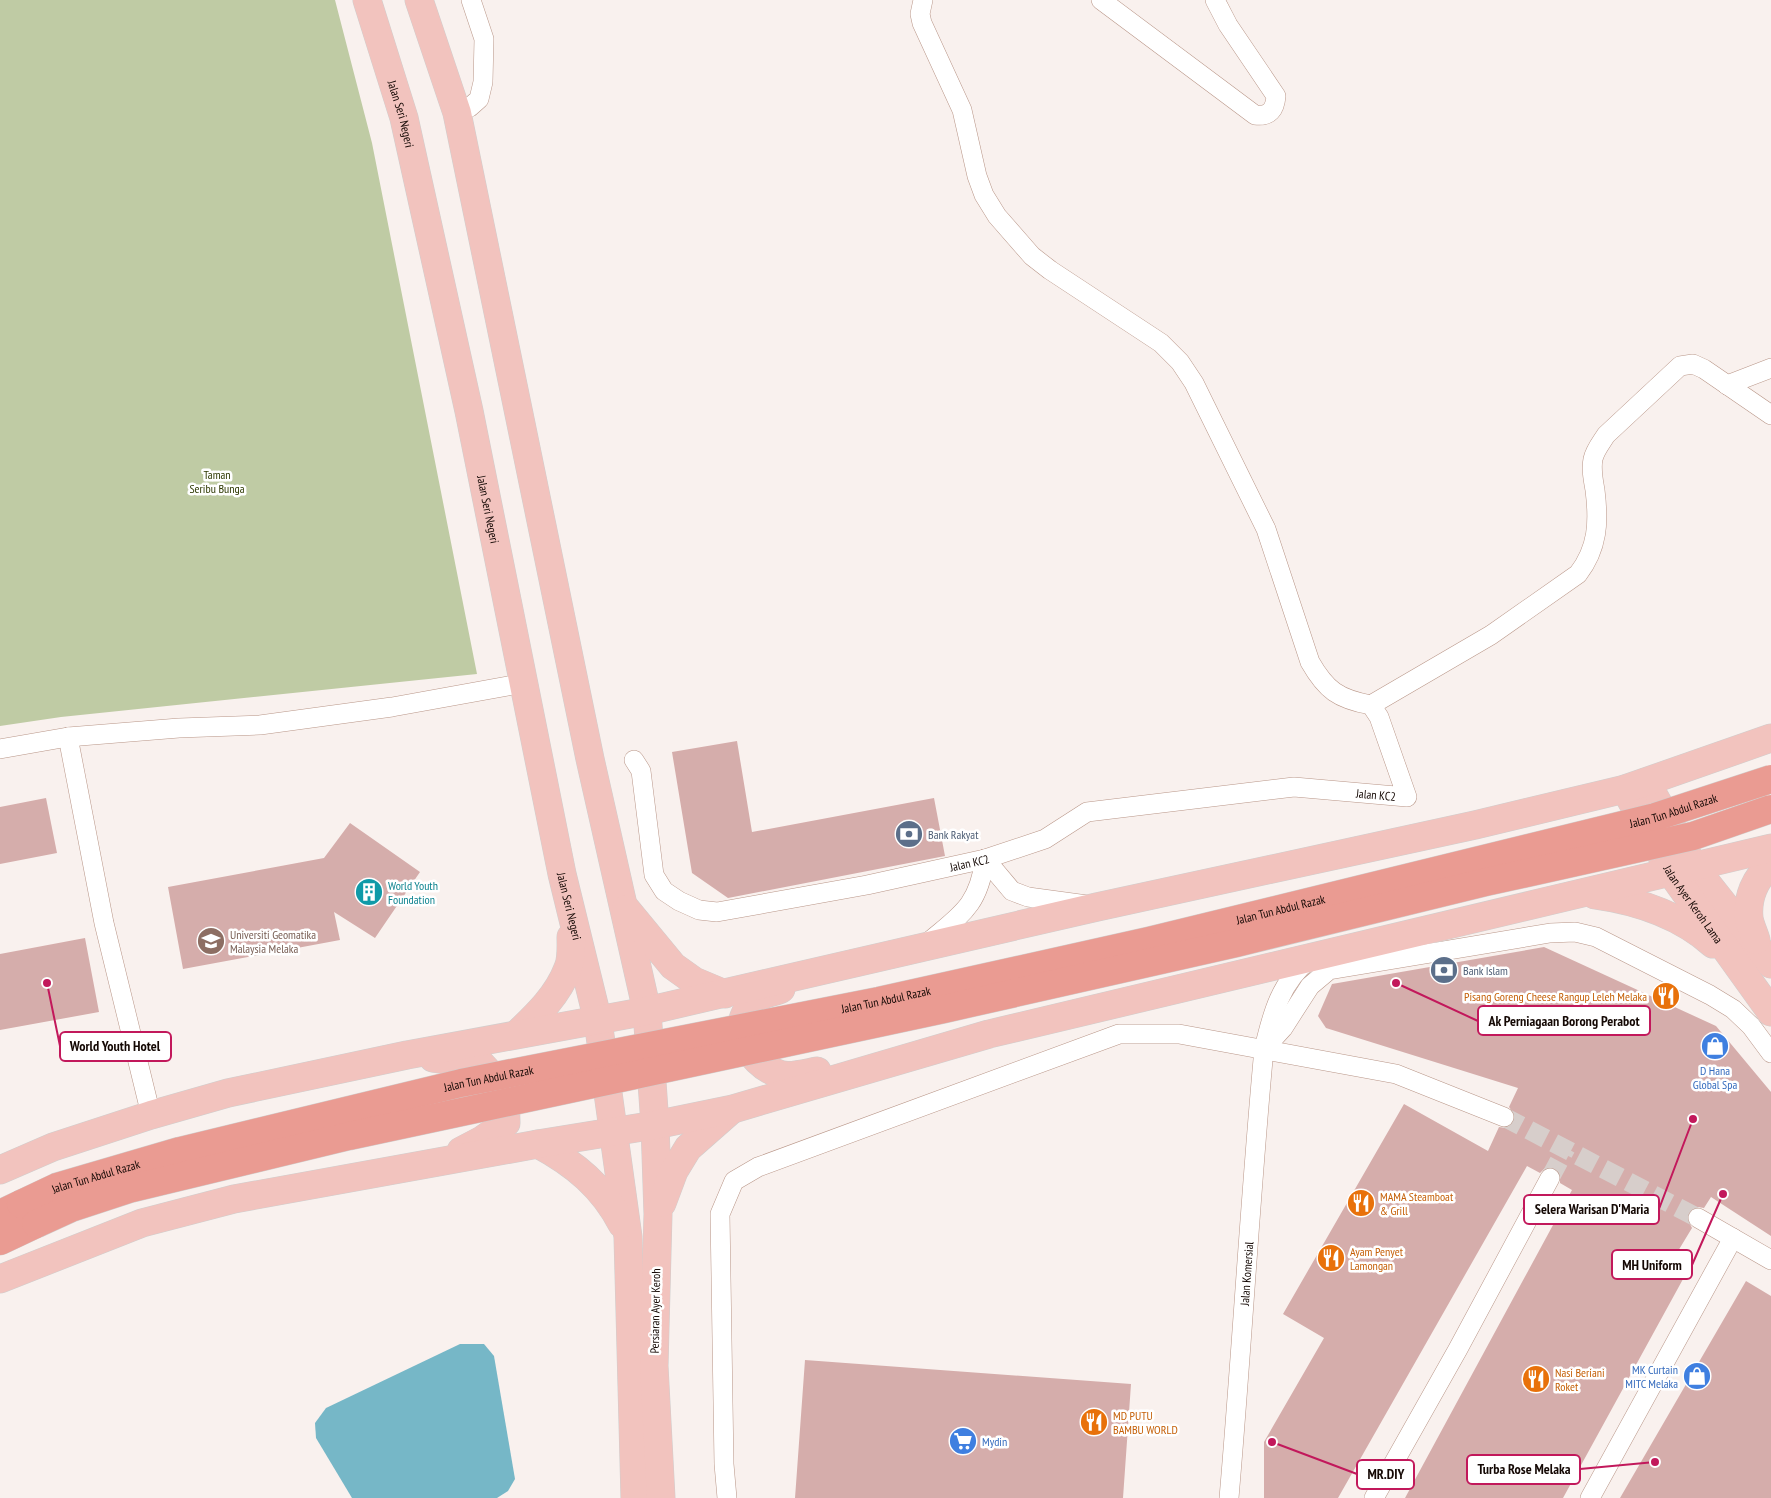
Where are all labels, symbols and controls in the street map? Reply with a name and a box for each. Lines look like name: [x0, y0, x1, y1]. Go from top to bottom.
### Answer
street label: Jalan Seri Negeri: [385, 77, 418, 149]
park label: Taman Seribu Bunga: [189, 467, 245, 496]
street label: Jalan Seri Negeri: [474, 473, 503, 545]
street label: Jalan KC2: [1355, 785, 1396, 803]
street label: Jalan Tun Abdul Razak: [1627, 790, 1719, 831]
bank icon: Bank Rakyat: [894, 819, 924, 849]
place label: Bank Rakyat: [928, 827, 979, 842]
street label: Jalan KC2: [947, 851, 991, 874]
street label: Jalan Ayer Keroh Lama: [1660, 861, 1727, 946]
street label: Jalan Seri Negeri: [554, 870, 585, 941]
building icon: World Youth Foundation: [354, 877, 384, 907]
place label: World Youth Foundation: [388, 878, 438, 907]
street label: Jalan Tun Abdul Razak: [1234, 891, 1327, 927]
school or university icon: Universiti Geomatika Malaysia Melaka: [196, 926, 226, 956]
place label: Universiti Geomatika Malaysia Melaka: [230, 927, 316, 956]
bank icon: Bank Islam: [1429, 955, 1459, 985]
place label: Bank Islam: [1463, 963, 1508, 978]
restaurant icon: Pisang Goreng Cheese Rangup Leleh Melaka: [1651, 981, 1681, 1011]
street label: Jalan Tun Abdul Razak: [839, 982, 932, 1016]
place label: Pisang Goreng Cheese Rangup Leleh Melaka: [1464, 989, 1647, 1004]
callout: Ak Perniagaan Borong Perabot: [1478, 1006, 1650, 1035]
text: Ak Perniagaan Borong Perabot: [1487, 1012, 1640, 1030]
shop icon: D Hana Global Spa: [1700, 1031, 1730, 1061]
callout: World Youth Hotel: [60, 1032, 171, 1061]
text: World Youth Hotel: [69, 1037, 161, 1055]
street label: Jalan Tun Abdul Razak: [441, 1061, 535, 1095]
place label: D Hana Global Spa: [1693, 1063, 1737, 1092]
street label: Jalan Tun Abdul Razak: [48, 1156, 142, 1196]
restaurant icon: MAMA Steamboat & Grill: [1346, 1188, 1376, 1218]
place label: MAMA Steamboat & Grill: [1380, 1189, 1454, 1218]
callout: Selera Warisan D'Maria: [1524, 1195, 1659, 1224]
text: Selera Warisan D'Maria: [1535, 1200, 1649, 1218]
street label: Jalan Komersial: [1236, 1241, 1256, 1307]
restaurant icon: Ayam Penyet Lamongan: [1316, 1243, 1346, 1273]
place label: Ayam Penyet Lamongan: [1350, 1244, 1404, 1273]
callout: MH Uniform: [1612, 1250, 1692, 1279]
text: MH Uniform: [1622, 1256, 1682, 1274]
street label: Persiaran Ayer Keroh: [647, 1268, 663, 1354]
shop icon: MK Curtain MITC Melaka: [1682, 1361, 1712, 1391]
place label: MK Curtain MITC Melaka: [1625, 1362, 1678, 1391]
restaurant icon: Nasi Beriani Roket: [1521, 1364, 1551, 1394]
place label: Nasi Beriani Roket: [1555, 1365, 1605, 1394]
restaurant icon: MD PUTU BAMBU WORLD: [1079, 1407, 1109, 1437]
place label: MD PUTU BAMBU WORLD: [1113, 1408, 1178, 1437]
supermarket icon: Mydin: [948, 1426, 978, 1456]
place label: Mydin: [982, 1434, 1007, 1449]
callout: Turba Rose Melaka: [1467, 1455, 1580, 1484]
callout: MR.DIY: [1357, 1460, 1414, 1489]
text: Turba Rose Melaka: [1477, 1460, 1571, 1478]
text: MR.DIY: [1367, 1465, 1405, 1483]

